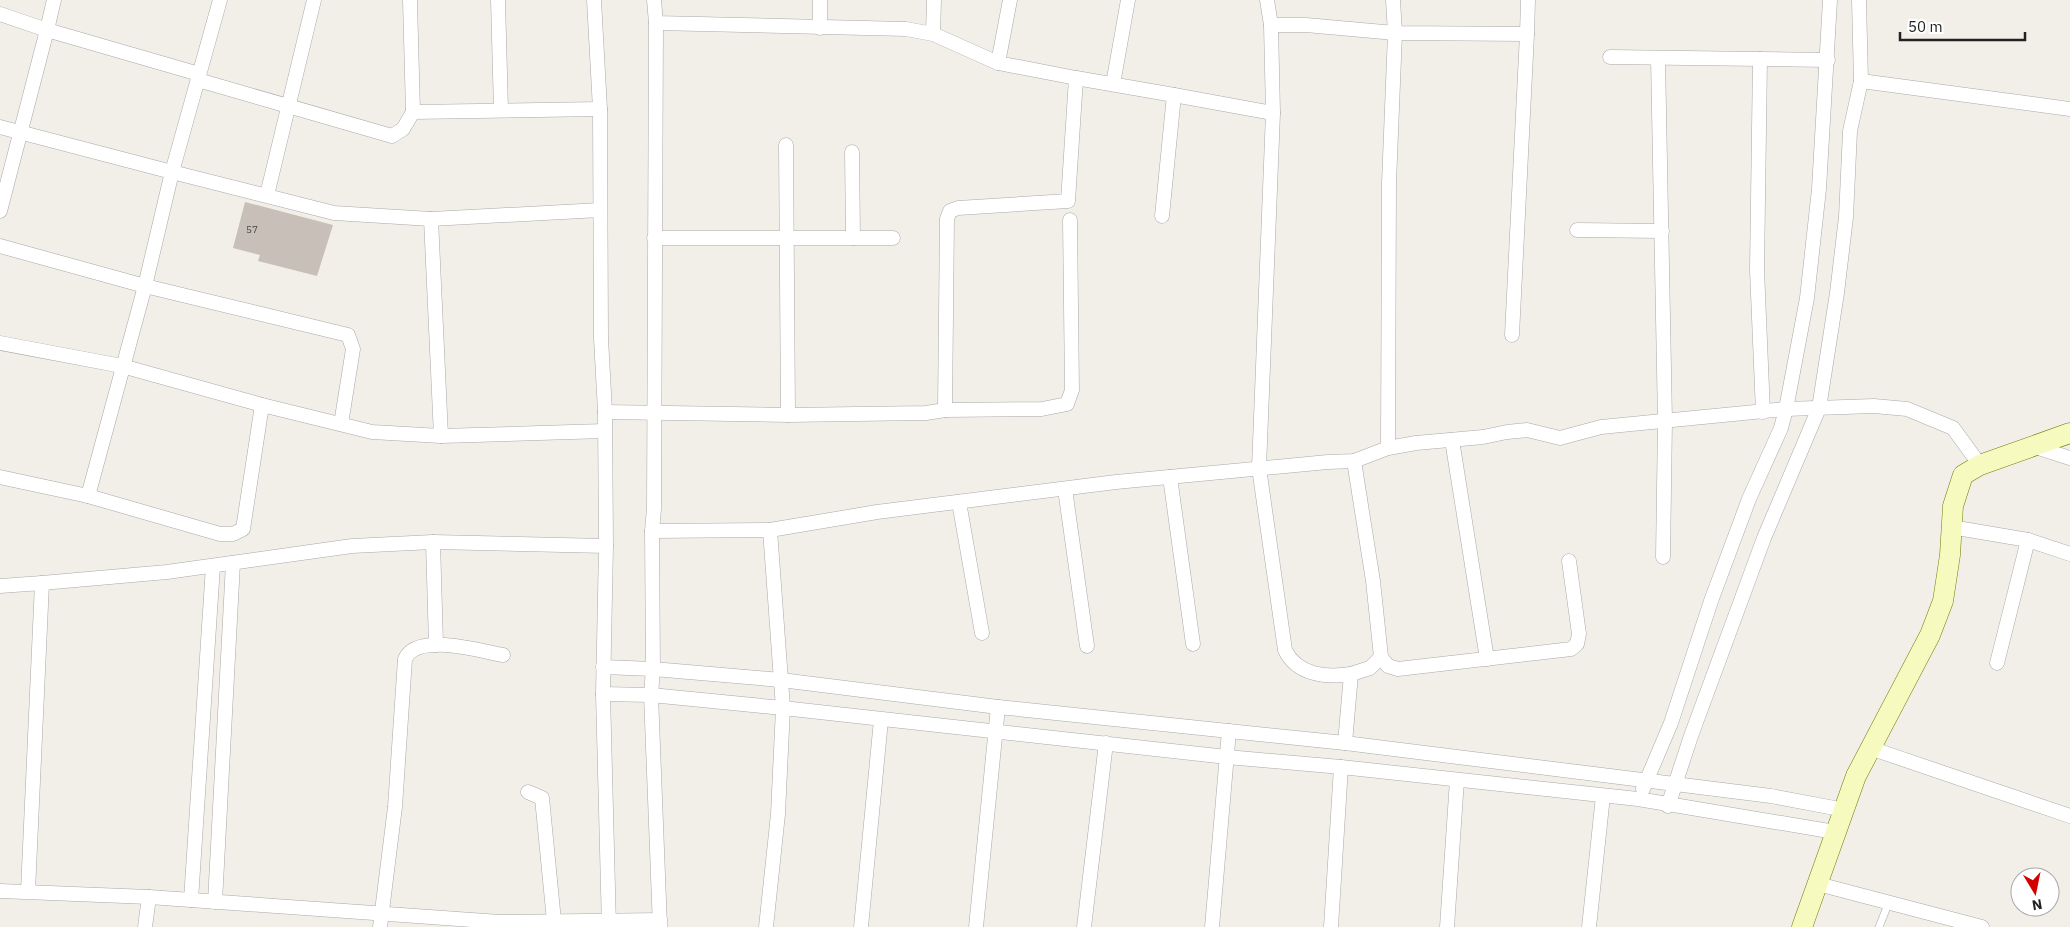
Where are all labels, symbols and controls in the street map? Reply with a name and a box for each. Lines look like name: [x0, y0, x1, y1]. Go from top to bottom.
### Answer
scale bar: [1900, 10, 2025, 42]
text: 50 m: [1908, 17, 1943, 36]
house number: 57: [246, 223, 258, 236]
north arrow: [2010, 867, 2060, 917]
text: N: [2031, 895, 2044, 915]

